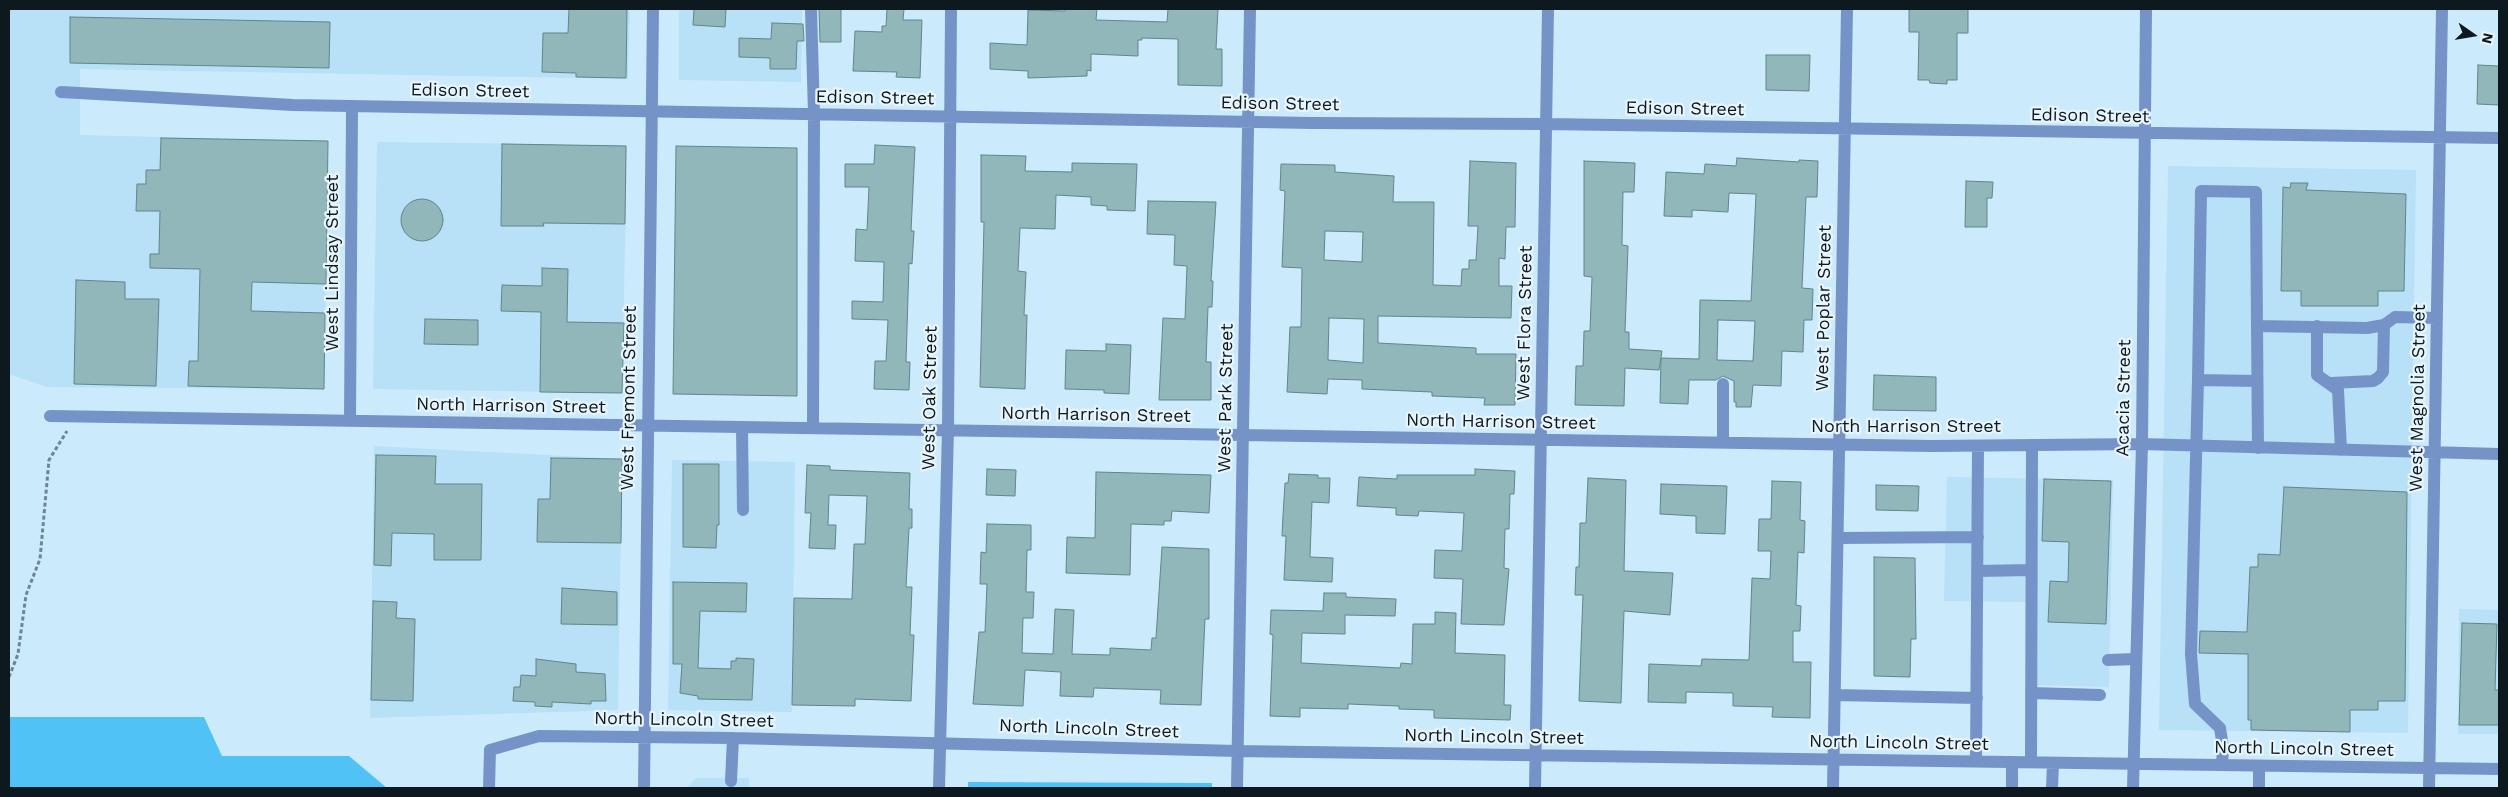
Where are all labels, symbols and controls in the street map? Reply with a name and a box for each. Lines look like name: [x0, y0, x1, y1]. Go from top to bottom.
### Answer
north arrow: [2448, 10, 2498, 60]
text: N: [2479, 32, 2497, 45]
street label: Edison Street: [410, 79, 530, 103]
street label: Edison Street: [815, 86, 935, 110]
street label: Edison Street: [1220, 92, 1340, 116]
street label: Edison Street: [1625, 97, 1745, 121]
street label: Edison Street: [2030, 104, 2150, 128]
street label: West Lindsay Street: [322, 175, 344, 351]
street label: West Poplar Street: [1812, 225, 1836, 391]
street label: West Flora Street: [1513, 245, 1537, 401]
street label: West Magnolia Street: [2406, 304, 2430, 492]
street label: West Fremont Street: [617, 305, 641, 491]
street label: West Park Street: [1214, 323, 1238, 473]
street label: West Oak Street: [918, 326, 942, 470]
street label: Acacia Street: [2112, 339, 2136, 457]
street label: North Harrison Street: [416, 394, 606, 418]
street label: North Harrison Street: [1001, 403, 1191, 427]
street label: North Harrison Street: [1406, 410, 1596, 434]
street label: North Harrison Street: [1811, 416, 2001, 438]
street label: North Lincoln Street: [594, 708, 774, 732]
street label: North Lincoln Street: [999, 715, 1179, 743]
street label: North Lincoln Street: [1404, 725, 1584, 749]
street label: North Lincoln Street: [1809, 731, 1989, 755]
street label: North Lincoln Street: [2214, 737, 2394, 761]

